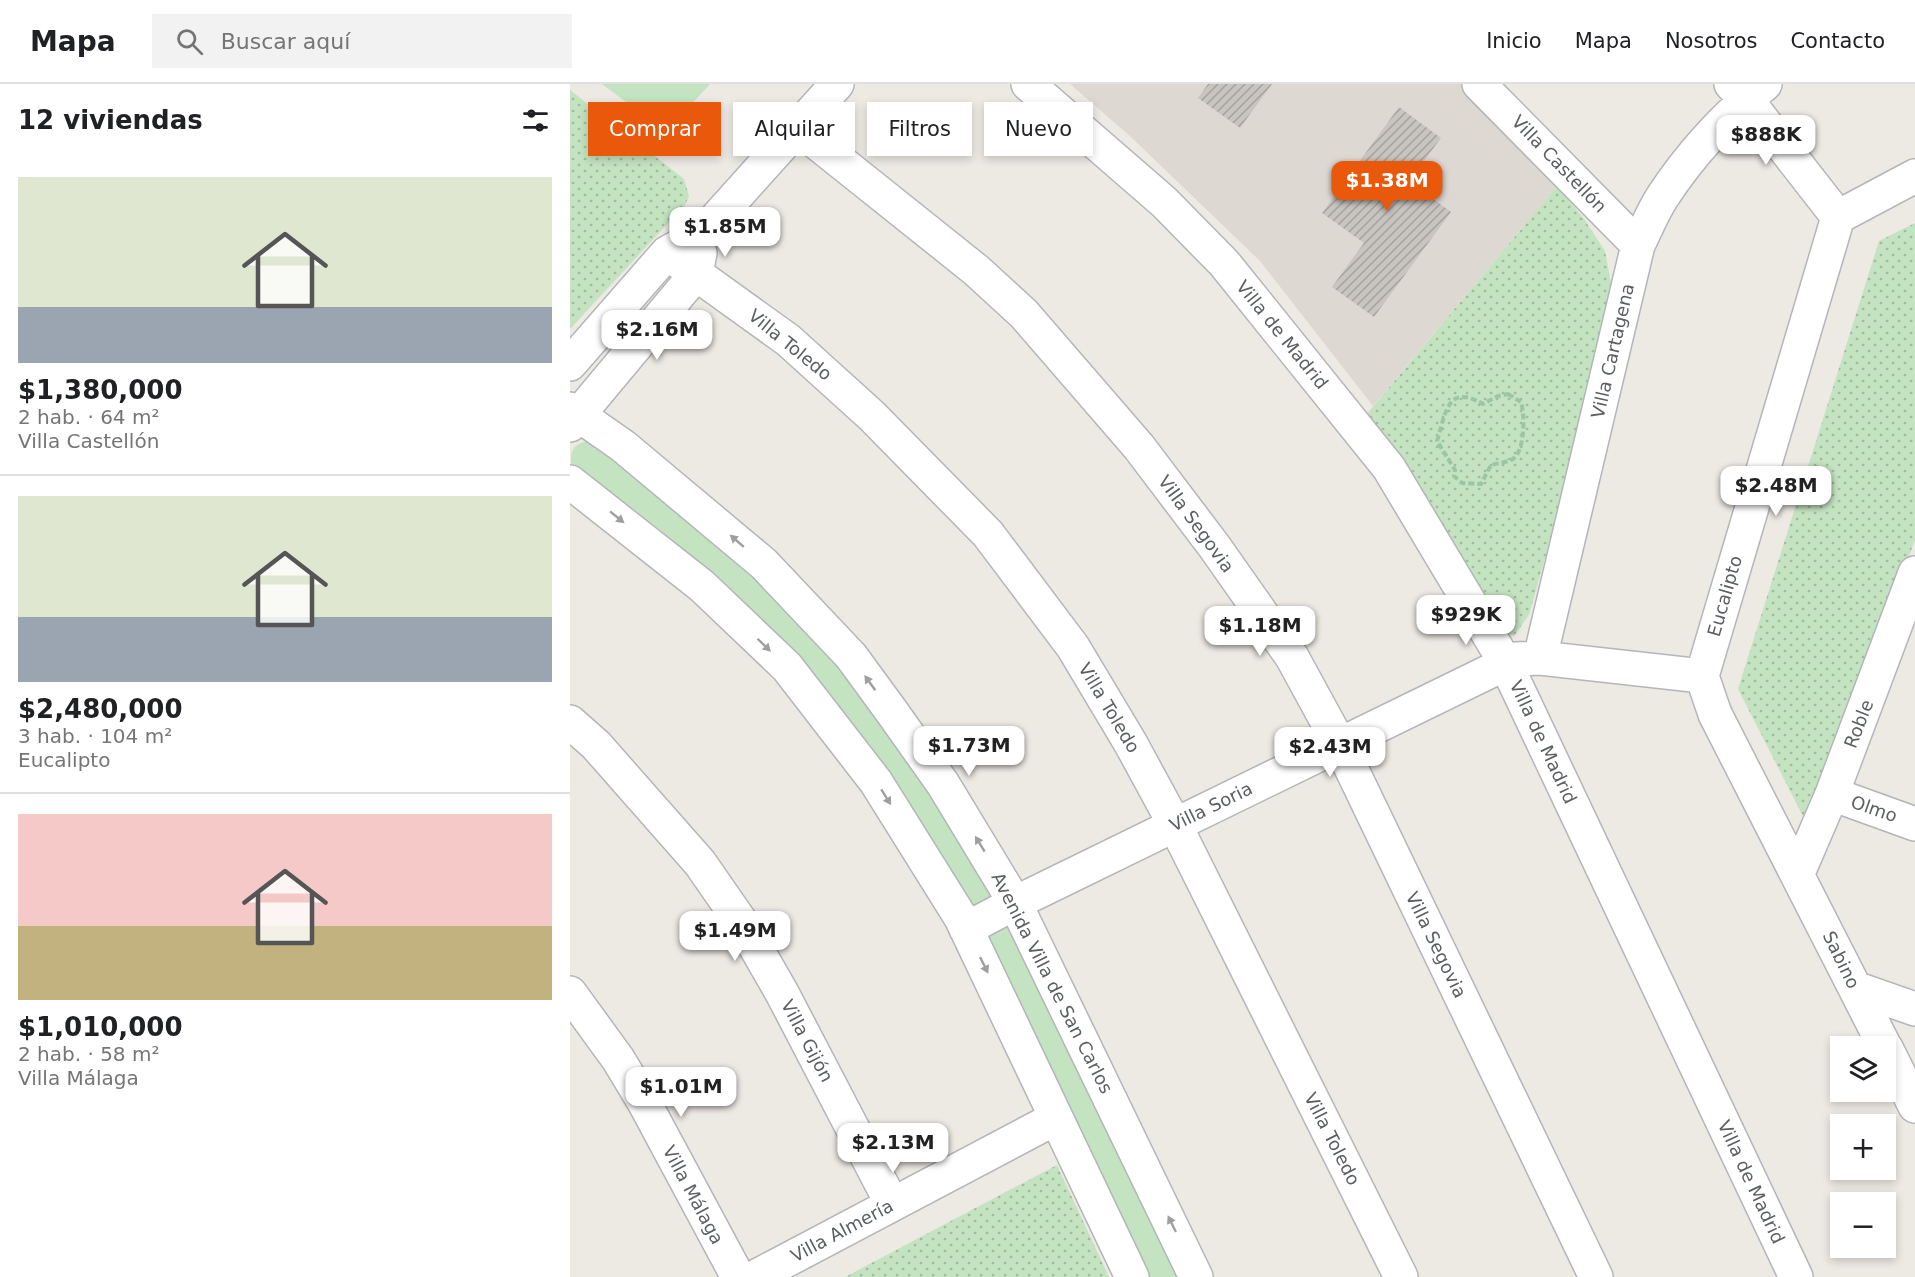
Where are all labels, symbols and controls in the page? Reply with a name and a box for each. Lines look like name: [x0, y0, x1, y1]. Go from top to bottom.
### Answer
search box: [152, 14, 572, 68]
text: Mapa: [30, 25, 116, 58]
icon: search: [173, 25, 206, 58]
text: Buscar aquí: [221, 29, 350, 54]
text: Inicio: [1486, 29, 1542, 53]
text: Mapa: [1575, 29, 1632, 53]
text: Nosotros: [1665, 29, 1757, 53]
text: Contacto: [1790, 29, 1885, 53]
chip: Comprar: [588, 102, 721, 156]
chip: Alquilar: [733, 102, 855, 156]
chip: Filtros: [867, 102, 972, 156]
chip: Nuevo: [984, 102, 1093, 156]
icon: filters: [519, 104, 552, 137]
text: 12 viviendas: [18, 105, 203, 135]
street label: Villa Castellón: [1508, 111, 1611, 217]
pin: $888K: [1724, 115, 1808, 166]
text: $888K: [1730, 122, 1802, 146]
pin: $1.38M: [1338, 161, 1436, 212]
text: $1.38M: [1345, 168, 1429, 192]
pin: $1.85M: [676, 207, 774, 258]
text: $1.85M: [683, 214, 767, 238]
icon: home: [231, 216, 339, 324]
street label: Villa de Madrid: [1232, 276, 1333, 393]
street label: Villa Cartagena: [1587, 281, 1638, 420]
street label: Villa Toledo: [744, 305, 836, 385]
pin: $2.16M: [608, 310, 706, 361]
text: $2.16M: [615, 317, 699, 341]
text: $1,380,000: [18, 375, 182, 405]
text: 2 hab. · 64 m²: [18, 405, 159, 429]
text: Villa Castellón: [18, 429, 159, 453]
pin: $2.48M: [1727, 466, 1825, 517]
street label: Villa Segovia: [1154, 471, 1239, 577]
text: $2.48M: [1734, 473, 1818, 497]
one-way arrow: [609, 511, 625, 524]
icon: home: [231, 535, 339, 643]
one-way arrow: [730, 535, 745, 548]
street label: Eucalipto: [1703, 553, 1746, 639]
pin: $929K: [1424, 595, 1508, 646]
text: $929K: [1430, 602, 1502, 626]
pin: $1.18M: [1211, 606, 1309, 657]
text: $1.18M: [1218, 613, 1302, 637]
one-way arrow: [756, 638, 770, 652]
street label: Villa Toledo: [1074, 659, 1144, 756]
one-way arrow: [864, 675, 876, 691]
street label: Villa de Madrid: [1506, 677, 1581, 807]
text: $2,480,000: [18, 694, 182, 724]
street label: Roble: [1840, 697, 1877, 751]
text: 3 hab. · 104 m²: [18, 724, 172, 748]
pin: $1.73M: [920, 726, 1018, 777]
pin: $2.43M: [1281, 727, 1379, 778]
text: $1.73M: [927, 733, 1011, 757]
text: $2.43M: [1288, 734, 1372, 758]
text: Eucalipto: [18, 748, 110, 772]
street label: Villa Soria: [1166, 777, 1256, 836]
one-way arrow: [880, 789, 891, 805]
street label: Olmo: [1848, 791, 1900, 826]
one-way arrow: [974, 836, 985, 852]
icon: home: [231, 853, 339, 961]
street label: Avenida Villa de San Carlos: [987, 869, 1118, 1097]
street label: Villa Segovia: [1402, 888, 1471, 1001]
pin: $1.49M: [686, 911, 784, 962]
text: $1.49M: [693, 918, 777, 942]
street label: Sabino: [1819, 928, 1864, 992]
one-way arrow: [979, 957, 988, 974]
street label: Villa Gijón: [777, 996, 838, 1085]
text: $1,010,000: [18, 1012, 182, 1042]
map controls: [1830, 1036, 1896, 1258]
button: layers: [1830, 1036, 1896, 1102]
text: 2 hab. · 58 m²: [18, 1042, 159, 1066]
text: Villa Málaga: [18, 1066, 139, 1090]
pin: $1.01M: [632, 1067, 730, 1118]
text: $1.01M: [639, 1074, 723, 1098]
street label: Villa Toledo: [1300, 1089, 1365, 1189]
button: +: [1830, 1114, 1896, 1180]
street label: Villa de Madrid: [1714, 1117, 1789, 1247]
pin: $2.13M: [844, 1123, 942, 1174]
text: $2.13M: [851, 1130, 935, 1154]
street label: Villa Málaga: [659, 1142, 728, 1248]
button: −: [1830, 1192, 1896, 1258]
street label: Villa Almería: [787, 1195, 897, 1266]
one-way arrow: [1167, 1215, 1176, 1232]

